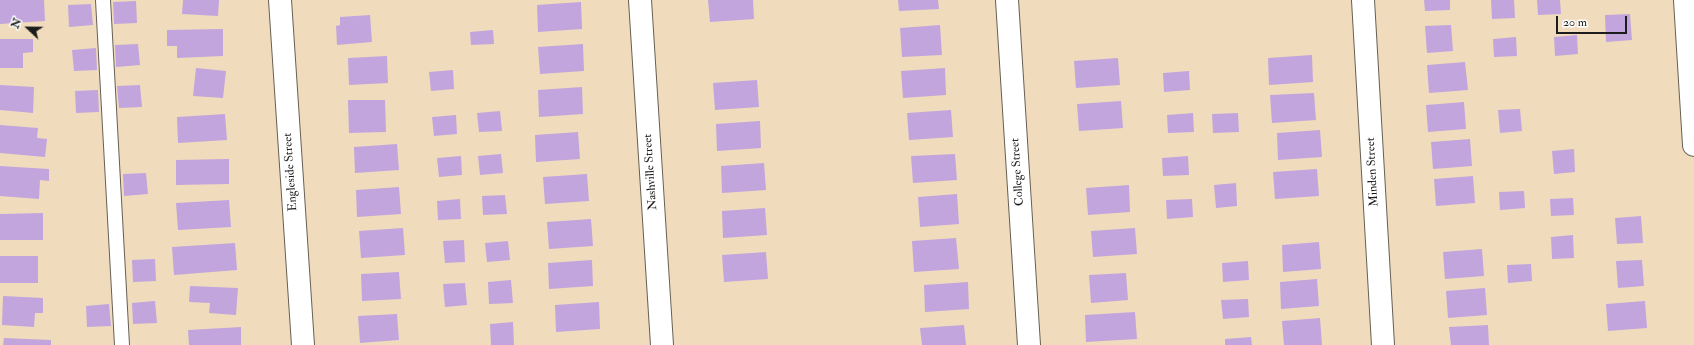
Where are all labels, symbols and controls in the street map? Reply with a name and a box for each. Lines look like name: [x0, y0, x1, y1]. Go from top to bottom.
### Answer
north arrow: [8, 8, 48, 48]
scale bar: [1558, 8, 1629, 34]
text: 20 m: [1563, 15, 1587, 30]
text: N: [9, 16, 24, 30]
street label: Engleside Street: [281, 132, 301, 212]
street label: Nashville Street: [641, 133, 661, 211]
street label: Minden Street: [1364, 137, 1382, 207]
street label: College Street: [1008, 138, 1028, 206]

